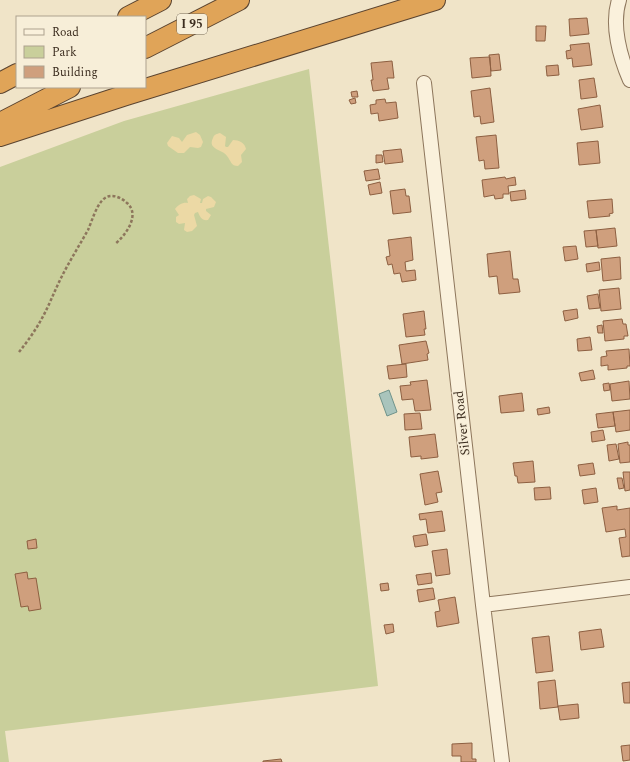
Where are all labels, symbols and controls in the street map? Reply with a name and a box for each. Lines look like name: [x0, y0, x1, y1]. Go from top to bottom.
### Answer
road number: I 95: [177, 14, 207, 34]
legend: [16, 16, 146, 88]
text: Road: [52, 23, 79, 42]
text: Park: [52, 43, 77, 62]
text: Building: [52, 63, 98, 82]
street label: Silver Road: [449, 390, 475, 456]

